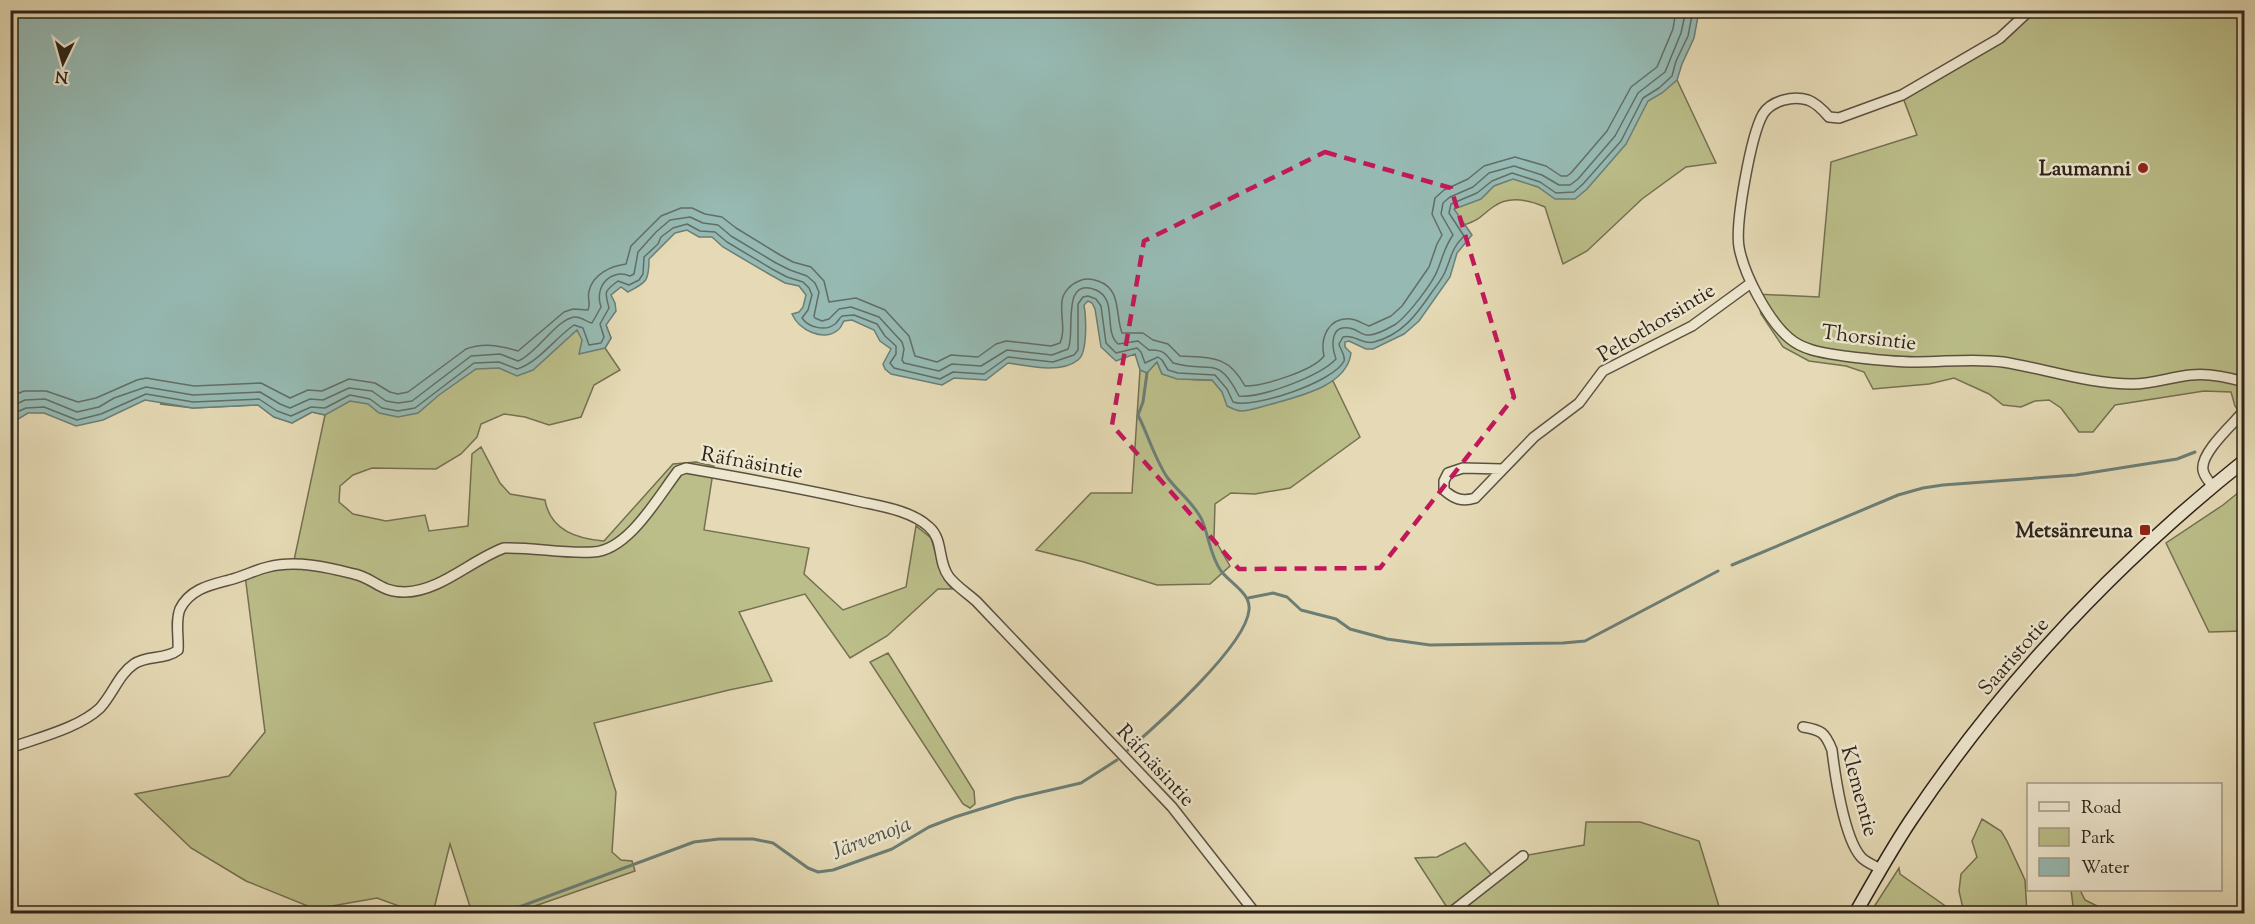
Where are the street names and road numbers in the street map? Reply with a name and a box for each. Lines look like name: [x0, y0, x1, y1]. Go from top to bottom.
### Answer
street label: Peltothorsintie: [1592, 277, 1722, 371]
street label: Thorsintie: [1820, 318, 1918, 360]
street label: Räfnäsintie: [698, 440, 805, 488]
street label: Saaristotie: [1972, 612, 2057, 703]
street label: Räfnäsintie: [1108, 718, 1201, 814]
street label: Klementie: [1832, 743, 1885, 840]

